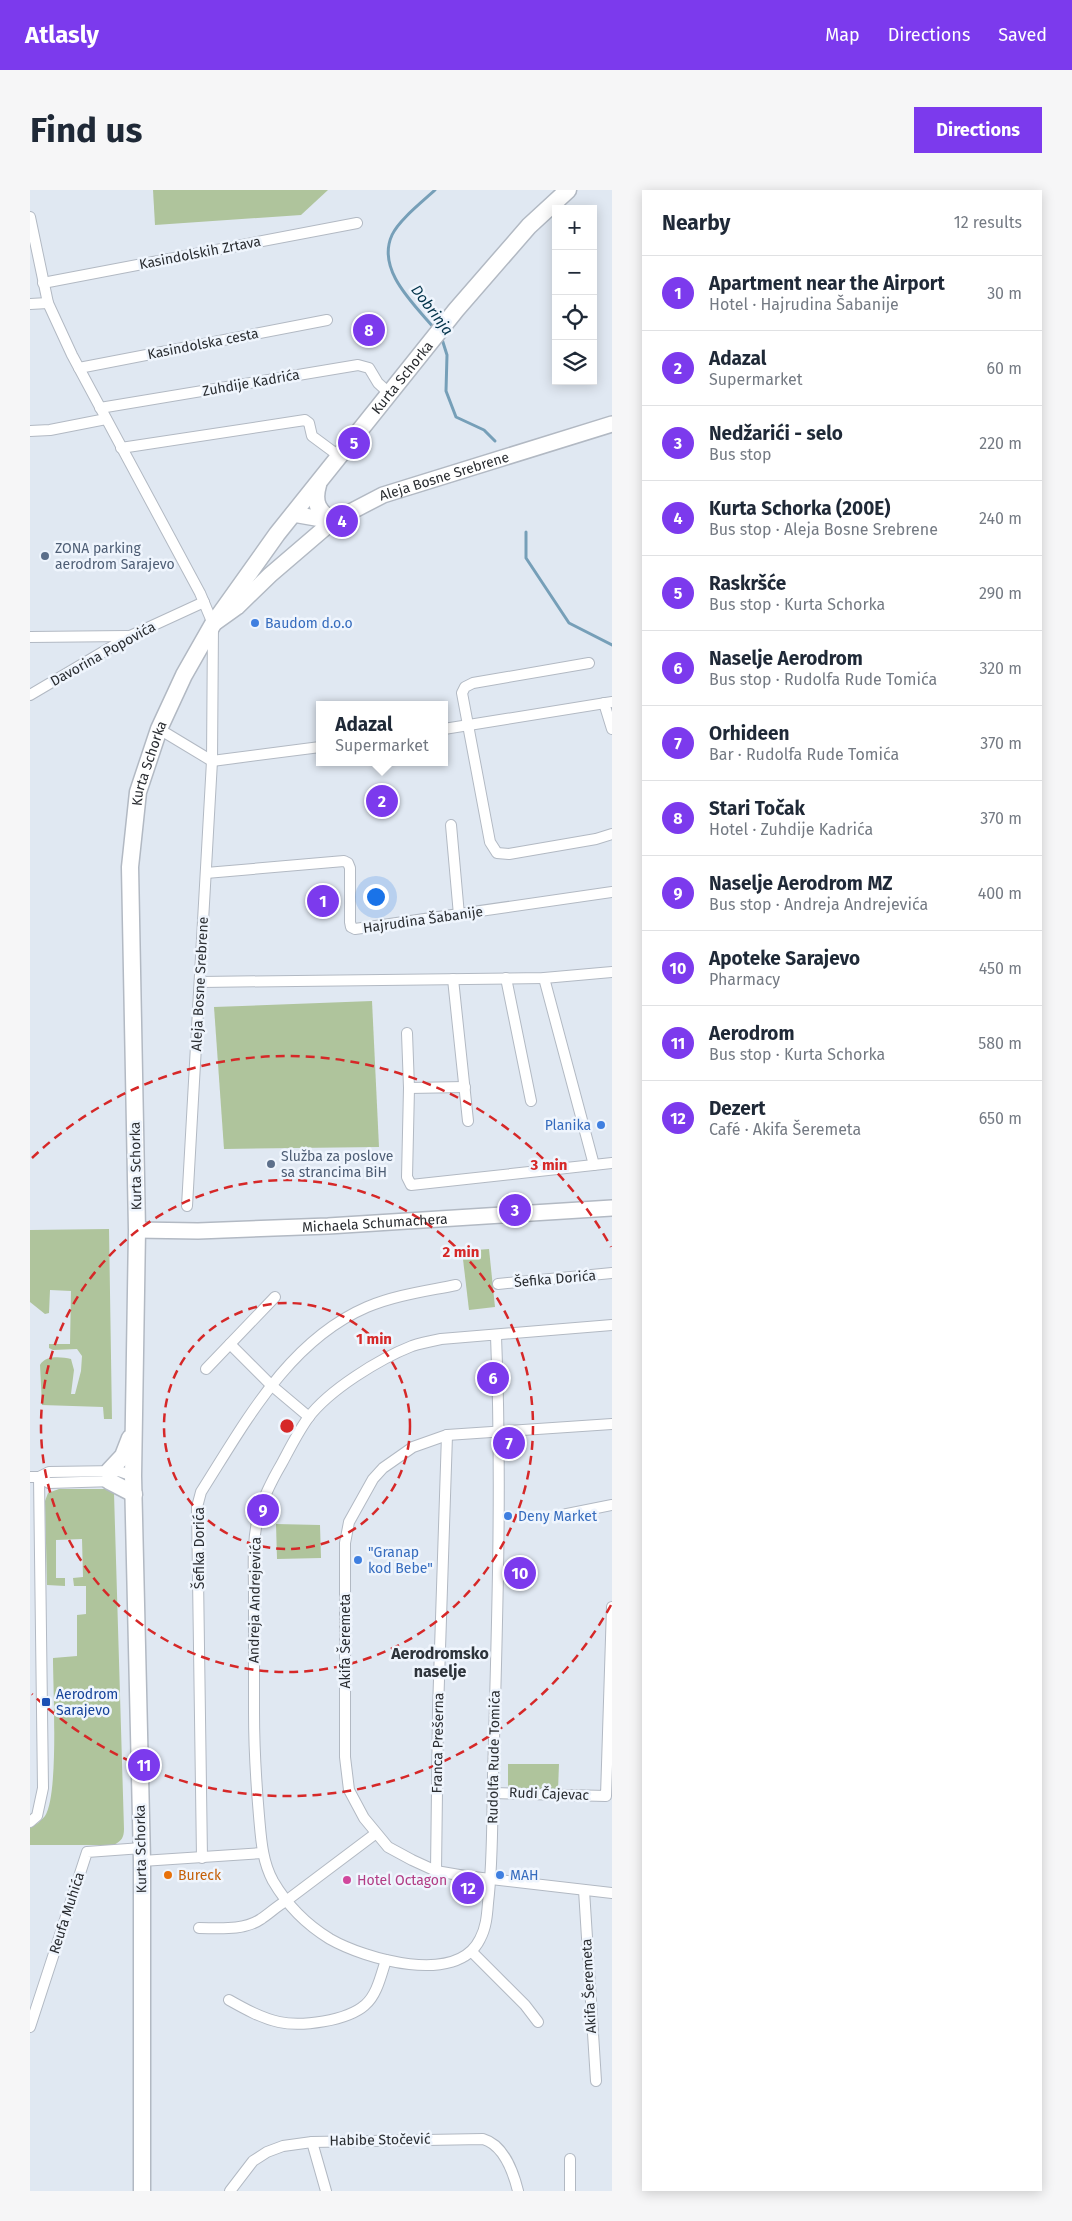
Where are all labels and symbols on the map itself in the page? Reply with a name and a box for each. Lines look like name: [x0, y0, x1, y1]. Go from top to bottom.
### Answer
street label: Kasindolskih Zrtava: [138, 233, 262, 273]
water label: Dobrinja: [407, 281, 457, 339]
pin: 8: [353, 311, 385, 349]
street label: Kasindolska cesta: [146, 325, 260, 363]
street label: Kurta Schorka: [368, 338, 436, 417]
street label: Zuhdije Kadrića: [201, 366, 301, 400]
pin: 5: [338, 424, 370, 462]
street label: Aleja Bosne Srebrene: [377, 448, 511, 504]
pin: 4: [326, 502, 358, 540]
place label: ZONA parking aerodrom Sarajevo: [55, 540, 175, 573]
marker: ZONA parking aerodrom Sarajevo: [39, 550, 51, 562]
place label: Baudom d.o.o: [265, 615, 353, 632]
marker: Baudom d.o.o: [249, 617, 261, 629]
street label: Davorina Popovića: [47, 618, 159, 690]
street label: Kurta Schorka: [128, 718, 170, 807]
pin: 2: [366, 782, 398, 820]
pin: 1: [307, 882, 339, 920]
your location: [363, 884, 389, 910]
street label: Hajrudina Šabanije: [362, 902, 484, 937]
street label: Aleja Bosne Srebrene: [188, 916, 212, 1052]
place label: Planika: [545, 1117, 591, 1134]
marker: Planika: [595, 1119, 607, 1131]
street label: Kurta Schorka: [127, 1122, 145, 1210]
place label: Služba za poslove sa strancima BiH: [281, 1148, 393, 1181]
text: 3 min: [530, 1156, 567, 1174]
marker: Služba za poslove sa strancima BiH: [265, 1158, 277, 1170]
pin: 3: [499, 1191, 531, 1229]
street label: Michaela Schumachera: [302, 1210, 448, 1235]
text: 2 min: [443, 1243, 479, 1261]
street label: Šefika Dorića: [513, 1266, 597, 1291]
text: 1 min: [356, 1330, 392, 1348]
pin: 6: [477, 1359, 509, 1397]
centre of rings: [278, 1417, 296, 1435]
pin: 7: [493, 1424, 525, 1462]
pin: 9: [247, 1491, 279, 1529]
street label: Šefika Dorića: [190, 1507, 208, 1589]
place label: Deny Market: [518, 1508, 598, 1525]
marker: Deny Market: [502, 1510, 514, 1522]
street label: Andreja Andrejevića: [245, 1537, 265, 1663]
place label: "Granap kod Bebe": [368, 1544, 433, 1577]
marker: "Granap kod Bebe": [352, 1554, 364, 1566]
pin: 10: [504, 1554, 536, 1592]
street label: Akifa Šeremeta: [336, 1594, 354, 1688]
district label: Aerodromsko naselje: [390, 1644, 489, 1681]
place label: Aerodrom Sarajevo: [56, 1686, 118, 1719]
street label: Rudolfa Rude Tomića: [484, 1690, 504, 1824]
street label: Franca Prešerna: [429, 1692, 447, 1794]
marker: Aerodrom Sarajevo: [40, 1696, 52, 1708]
pin: 11: [128, 1746, 160, 1784]
street label: Rudi Čajevac: [509, 1783, 590, 1804]
street label: Kurta Schorka: [132, 1805, 150, 1893]
place label: Bureck: [178, 1867, 222, 1884]
place label: MAH: [510, 1867, 538, 1884]
marker: Bureck: [162, 1869, 174, 1881]
pin: 12: [452, 1869, 484, 1907]
marker: MAH: [494, 1869, 506, 1881]
street label: Reufa Muhića: [46, 1870, 88, 1956]
place label: Hotel Octagon: [357, 1872, 447, 1889]
marker: Hotel Octagon: [341, 1874, 353, 1886]
street label: Akifa Šeremeta: [577, 1938, 600, 2034]
street label: Habibe Stočević: [329, 2131, 431, 2149]

